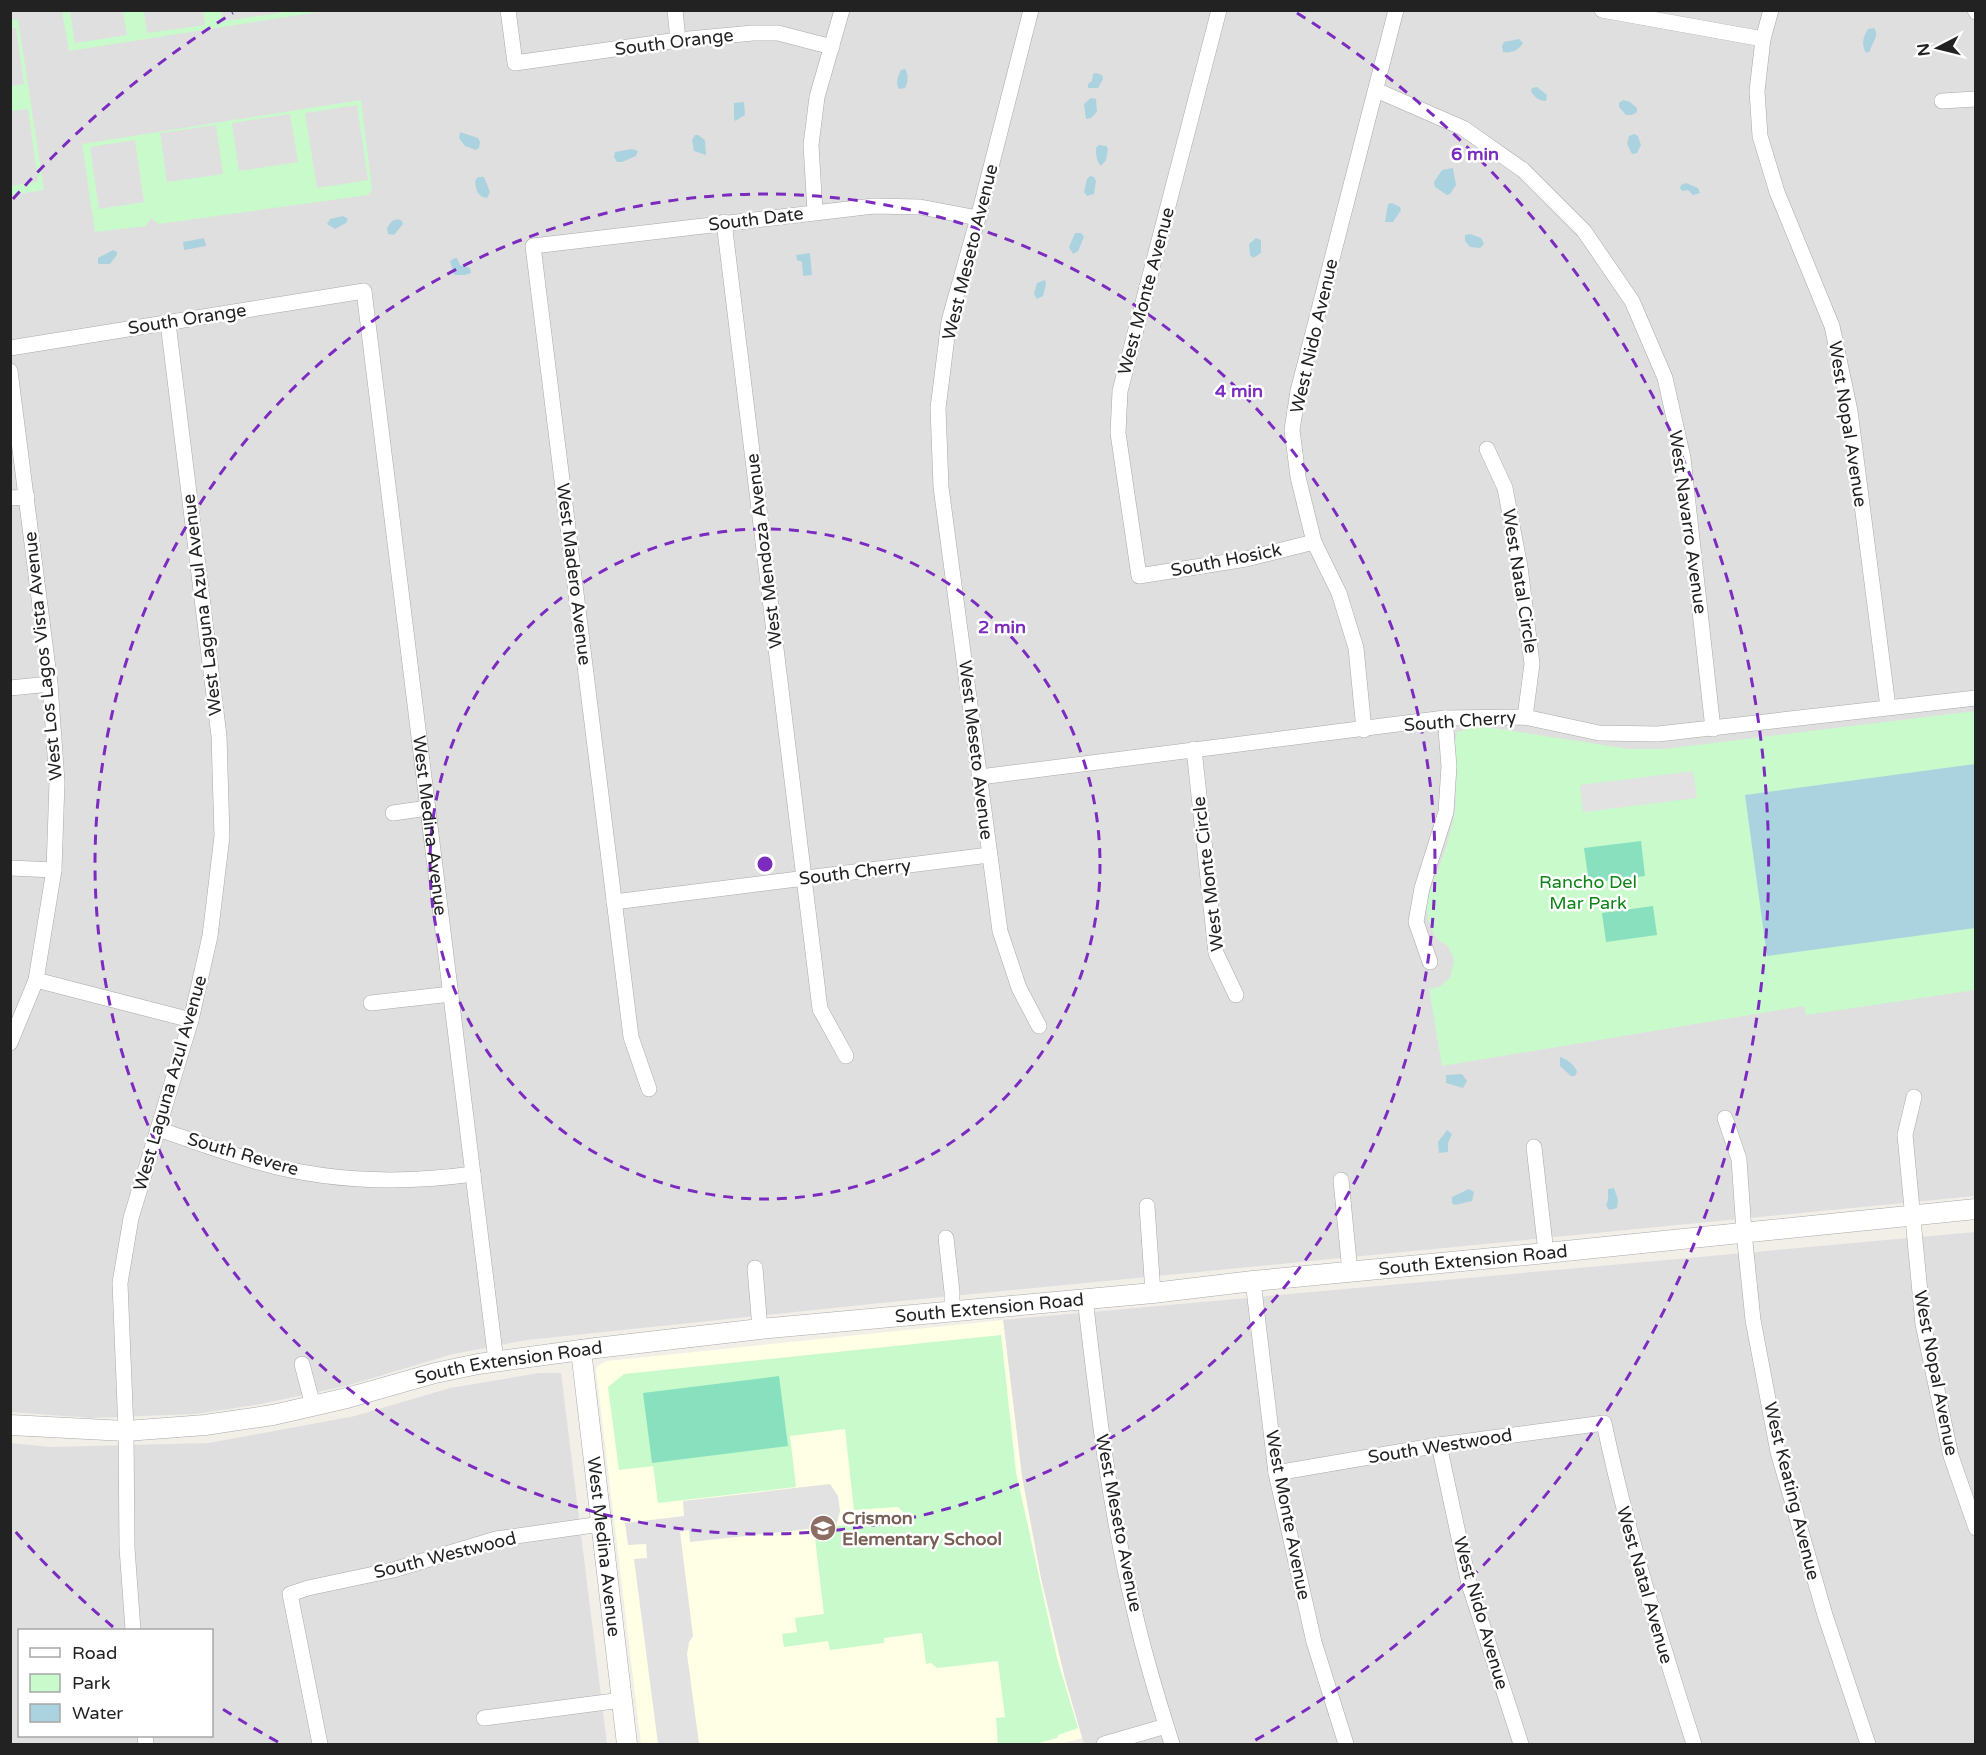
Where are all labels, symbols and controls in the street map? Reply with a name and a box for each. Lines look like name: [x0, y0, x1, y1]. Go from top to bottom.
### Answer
north arrow: [1908, 18, 1968, 78]
street label: South Orange: [613, 24, 735, 60]
text: N: [1913, 42, 1935, 57]
text: 6 min: [1451, 143, 1499, 165]
street label: West Meseto Avenue: [937, 162, 1003, 342]
street label: South Date: [707, 202, 805, 236]
street label: West Monte Avenue: [1113, 205, 1179, 377]
street label: West Nido Avenue: [1286, 257, 1342, 415]
street label: South Orange: [126, 299, 248, 339]
street label: West Nopal Avenue: [1824, 339, 1872, 509]
text: 4 min: [1215, 380, 1263, 402]
street label: West Navarro Avenue: [1664, 429, 1712, 615]
street label: West Mendoza Avenue: [741, 452, 787, 650]
street label: West Madero Avenue: [552, 482, 596, 666]
street label: West Laguna Azul Avenue: [177, 493, 227, 717]
street label: West Natal Circle: [1498, 507, 1542, 655]
street label: West Los Lagos Vista Avenue: [19, 531, 67, 781]
street label: South Hosick: [1169, 538, 1283, 582]
text: 2 min: [978, 616, 1026, 638]
street label: West Meseto Avenue: [954, 659, 998, 841]
street label: South Cherry: [1403, 706, 1517, 736]
street label: West Medina Avenue: [408, 734, 452, 917]
street label: West Monte Circle: [1188, 795, 1228, 953]
centre of rings: [755, 854, 775, 874]
street label: South Cherry: [798, 854, 913, 890]
park label: Rancho Del Mar Park: [1539, 871, 1637, 914]
street label: West Laguna Azul Avenue: [129, 973, 211, 1193]
street label: South Revere: [185, 1128, 301, 1180]
street label: South Extension Road: [1378, 1240, 1569, 1280]
street label: South Extension Road: [894, 1288, 1085, 1328]
street label: West Nopal Avenue: [1909, 1288, 1963, 1458]
street label: South Extension Road: [412, 1336, 604, 1389]
street label: West Keating Avenue: [1759, 1400, 1825, 1582]
street label: South Westwood: [1366, 1424, 1514, 1468]
street label: West Monte Avenue: [1261, 1428, 1315, 1602]
street label: West Meseto Avenue: [1091, 1432, 1147, 1614]
street label: West Medina Avenue: [583, 1455, 625, 1638]
street label: West Natal Avenue: [1612, 1504, 1678, 1666]
place label: Crismon Elementary School: [842, 1507, 1002, 1550]
school or university icon: Crismon Elementary School: [808, 1513, 838, 1543]
street label: South Westwood: [372, 1527, 518, 1583]
street label: West Nido Avenue: [1449, 1534, 1513, 1692]
legend: [18, 1629, 213, 1737]
text: Road: [72, 1642, 117, 1664]
text: Park: [72, 1672, 111, 1694]
text: Water: [72, 1702, 123, 1724]

